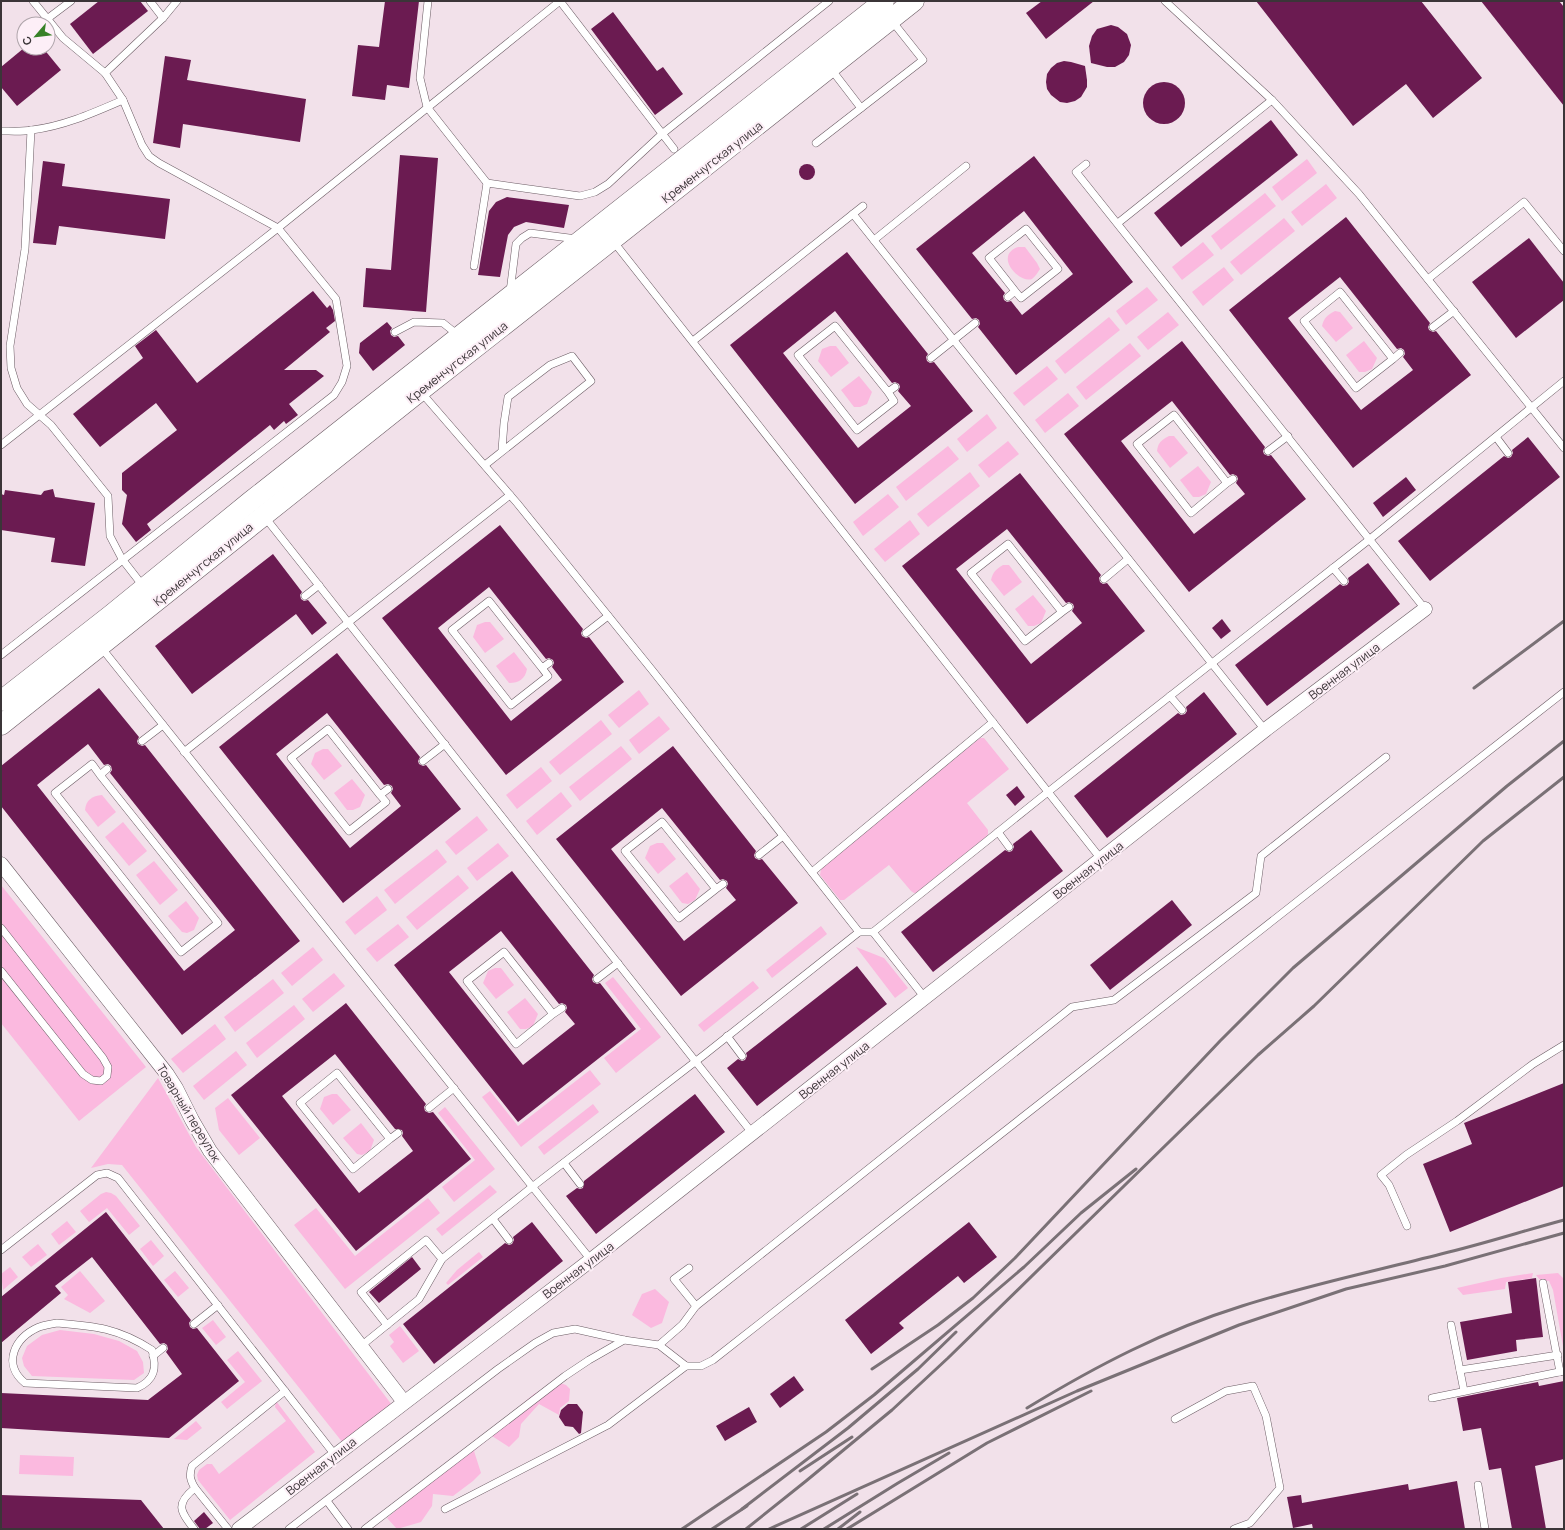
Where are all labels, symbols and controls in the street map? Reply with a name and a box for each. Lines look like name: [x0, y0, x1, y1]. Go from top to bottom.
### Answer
north arrow: [16, 16, 56, 56]
text: С: [18, 34, 35, 48]
street label: Кременчугская улица: [658, 117, 766, 207]
street label: Кременчугская улица: [403, 317, 511, 407]
street label: Кременчугская улица: [149, 518, 257, 610]
street label: Военная улица: [1305, 639, 1383, 703]
street label: Военная улица: [1049, 837, 1127, 903]
street label: Военная улица: [795, 1037, 873, 1103]
street label: Товарный переулок: [153, 1061, 226, 1166]
street label: Военная улица: [539, 1238, 617, 1302]
street label: Военная улица: [282, 1433, 360, 1499]

